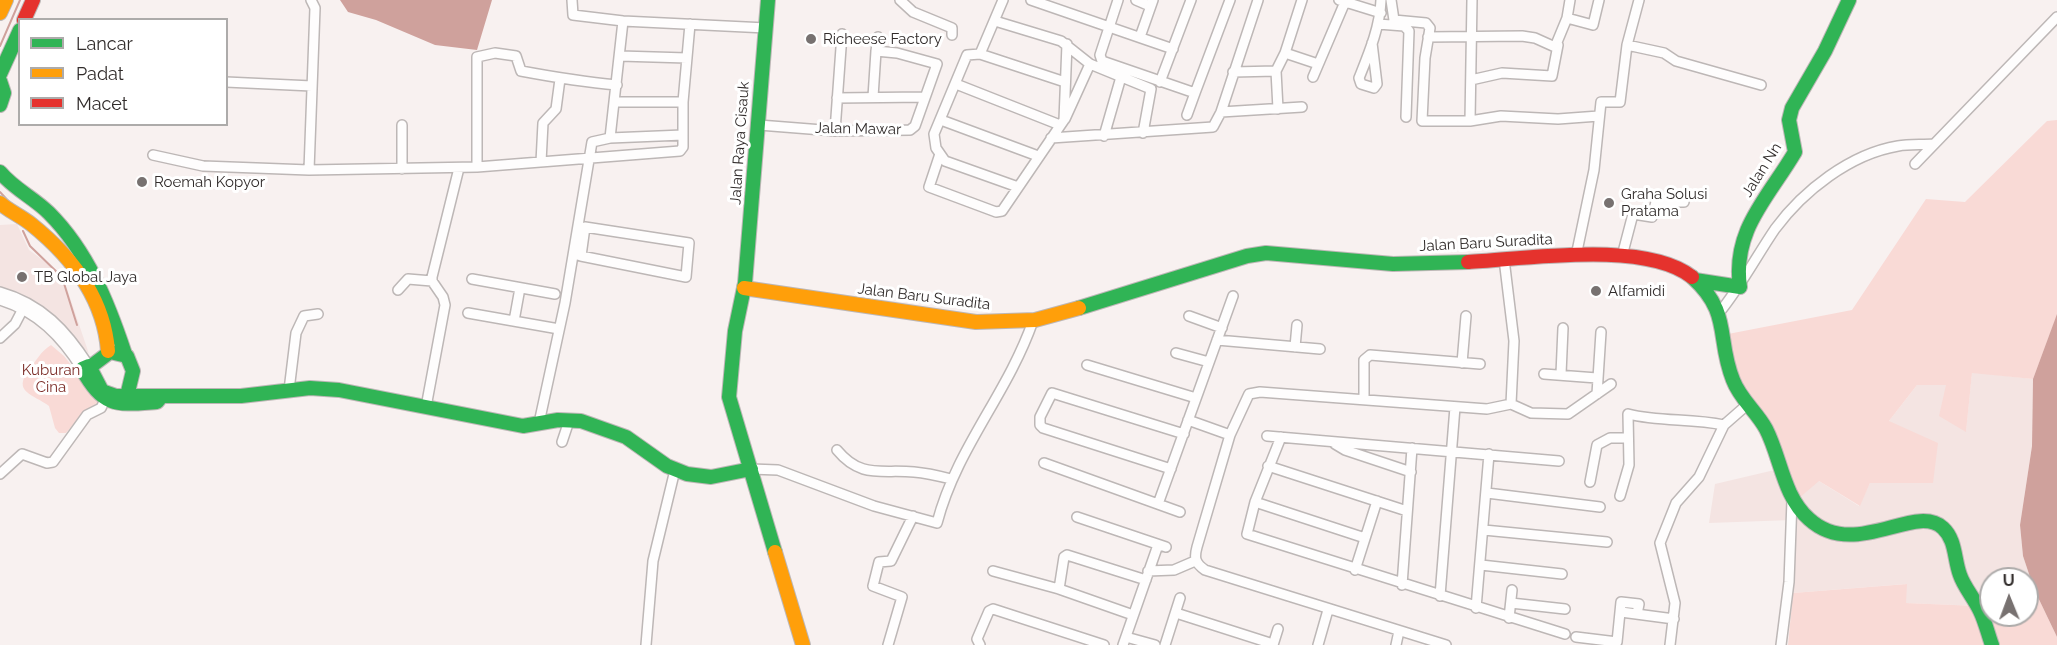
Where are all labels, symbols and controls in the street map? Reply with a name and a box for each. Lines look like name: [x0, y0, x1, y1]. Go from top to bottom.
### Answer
legend: [18, 18, 228, 126]
place label: Richeese Factory: [823, 30, 942, 48]
marker: Richeese Factory: [804, 32, 818, 46]
text: Lancar: [76, 33, 133, 54]
text: Padat: [76, 63, 124, 84]
street label: Jalan Raya Cisauk: [727, 81, 753, 205]
text: Macet: [76, 93, 128, 114]
street label: Jalan Mawar: [815, 119, 901, 139]
street label: Jalan Nn: [1738, 140, 1786, 200]
place label: Roemah Kopyor: [154, 173, 265, 191]
marker: Roemah Kopyor: [135, 175, 149, 189]
place label: Graha Solusi Pratama: [1621, 185, 1707, 220]
marker: Graha Solusi Pratama: [1602, 196, 1616, 210]
street label: Jalan Baru Suradita: [1419, 231, 1553, 255]
place label: TB Global Jaya: [34, 268, 137, 286]
marker: TB Global Jaya: [15, 270, 29, 284]
street label: Jalan Baru Suradita: [857, 280, 991, 314]
place label: Alfamidi: [1608, 282, 1665, 300]
marker: Alfamidi: [1589, 284, 1603, 298]
park label: Kuburan Cina: [22, 361, 80, 396]
north arrow: [1979, 567, 2039, 627]
text: U: [2003, 571, 2015, 590]

